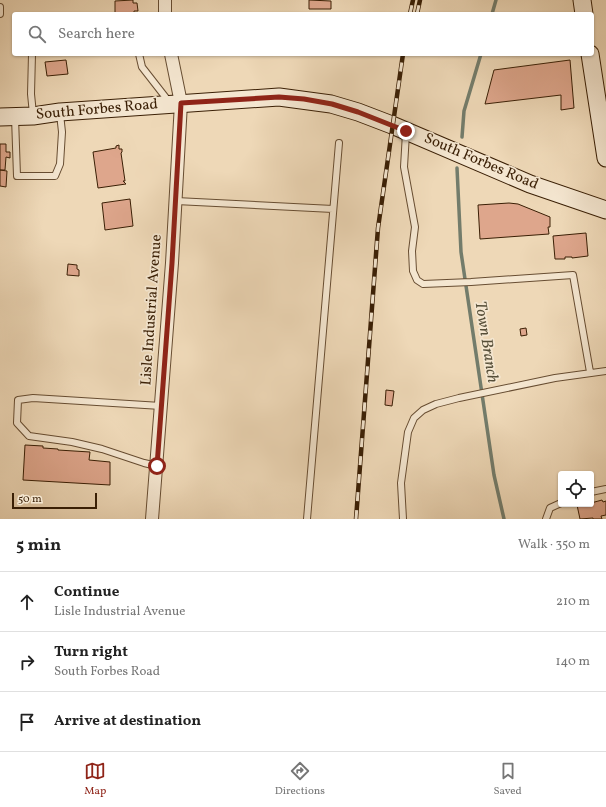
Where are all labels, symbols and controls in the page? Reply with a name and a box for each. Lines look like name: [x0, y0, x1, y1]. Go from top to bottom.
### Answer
search box: [12, 12, 594, 56]
icon: search: [26, 23, 48, 45]
text: Search here: [58, 24, 135, 45]
street label: South Forbes Road: [35, 94, 159, 126]
route end: [397, 122, 415, 140]
street label: South Forbes Road: [421, 128, 541, 196]
street label: Lisle Industrial Avenue: [136, 234, 168, 386]
water label: Town Branch: [469, 300, 503, 384]
route start: [148, 457, 166, 475]
map controls: [558, 471, 594, 507]
button: locate: [558, 471, 594, 507]
scale bar: [12, 491, 97, 510]
text: 50 m: [18, 492, 42, 507]
text: 5 min: [16, 534, 61, 557]
text: Walk · 350 m: [518, 536, 590, 554]
text: Continue: [54, 582, 119, 603]
icon: ahead: [16, 591, 38, 613]
text: 210 m: [556, 593, 590, 611]
text: Lisle Industrial Avenue: [54, 603, 185, 621]
text: Turn right: [54, 642, 128, 663]
icon: right: [16, 651, 38, 673]
text: 140 m: [556, 653, 590, 671]
text: South Forbes Road: [54, 663, 160, 681]
icon: arrive: [16, 711, 38, 733]
text: Arrive at destination: [54, 711, 201, 732]
tab: Map: [84, 760, 106, 799]
tab: Directions: [275, 760, 325, 799]
tab: Saved: [493, 760, 522, 799]

